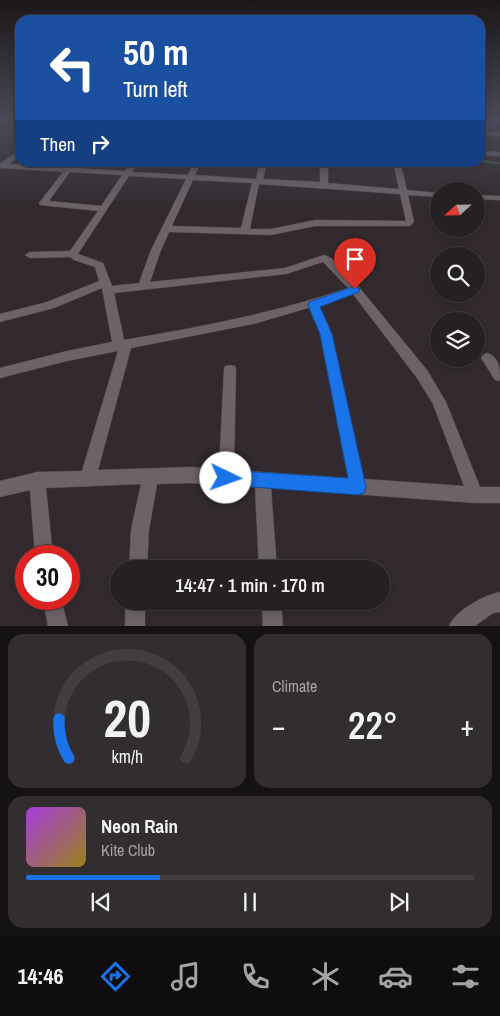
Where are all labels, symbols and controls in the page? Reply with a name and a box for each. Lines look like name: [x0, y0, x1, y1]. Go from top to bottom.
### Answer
text: 50 m: [123, 29, 188, 76]
icon: left: [40, 35, 105, 100]
text: Turn left: [123, 74, 188, 104]
icon: right: [86, 130, 114, 158]
text: Then: [40, 131, 76, 157]
north arrow: [430, 182, 485, 238]
map controls: [430, 182, 485, 367]
pin: [334, 238, 376, 289]
icon: arrive: [341, 245, 369, 273]
button: search: [430, 247, 485, 302]
button: layers: [430, 312, 485, 367]
position arrow: [199, 451, 251, 503]
speed limit sign: 30: [15, 545, 80, 610]
text: 14:47 · 1 min · 170 m: [175, 572, 325, 598]
text: Climate: [272, 675, 317, 697]
text: 20: [103, 683, 151, 753]
text: 22°: [348, 700, 398, 751]
text: −: [272, 707, 285, 745]
text: +: [461, 707, 474, 745]
text: km/h: [111, 745, 143, 769]
text: Neon Rain: [101, 813, 178, 839]
text: Kite Club: [101, 839, 155, 861]
icon: previous: [87, 888, 115, 916]
icon: pause: [236, 888, 264, 916]
icon: next: [385, 888, 413, 916]
icon: directions: [98, 959, 133, 994]
icon: music: [168, 959, 203, 994]
icon: phone: [238, 959, 273, 994]
icon: climate: [308, 959, 343, 994]
icon: car: [378, 959, 413, 994]
icon: filters: [448, 959, 483, 994]
text: 14:46: [17, 961, 64, 991]

